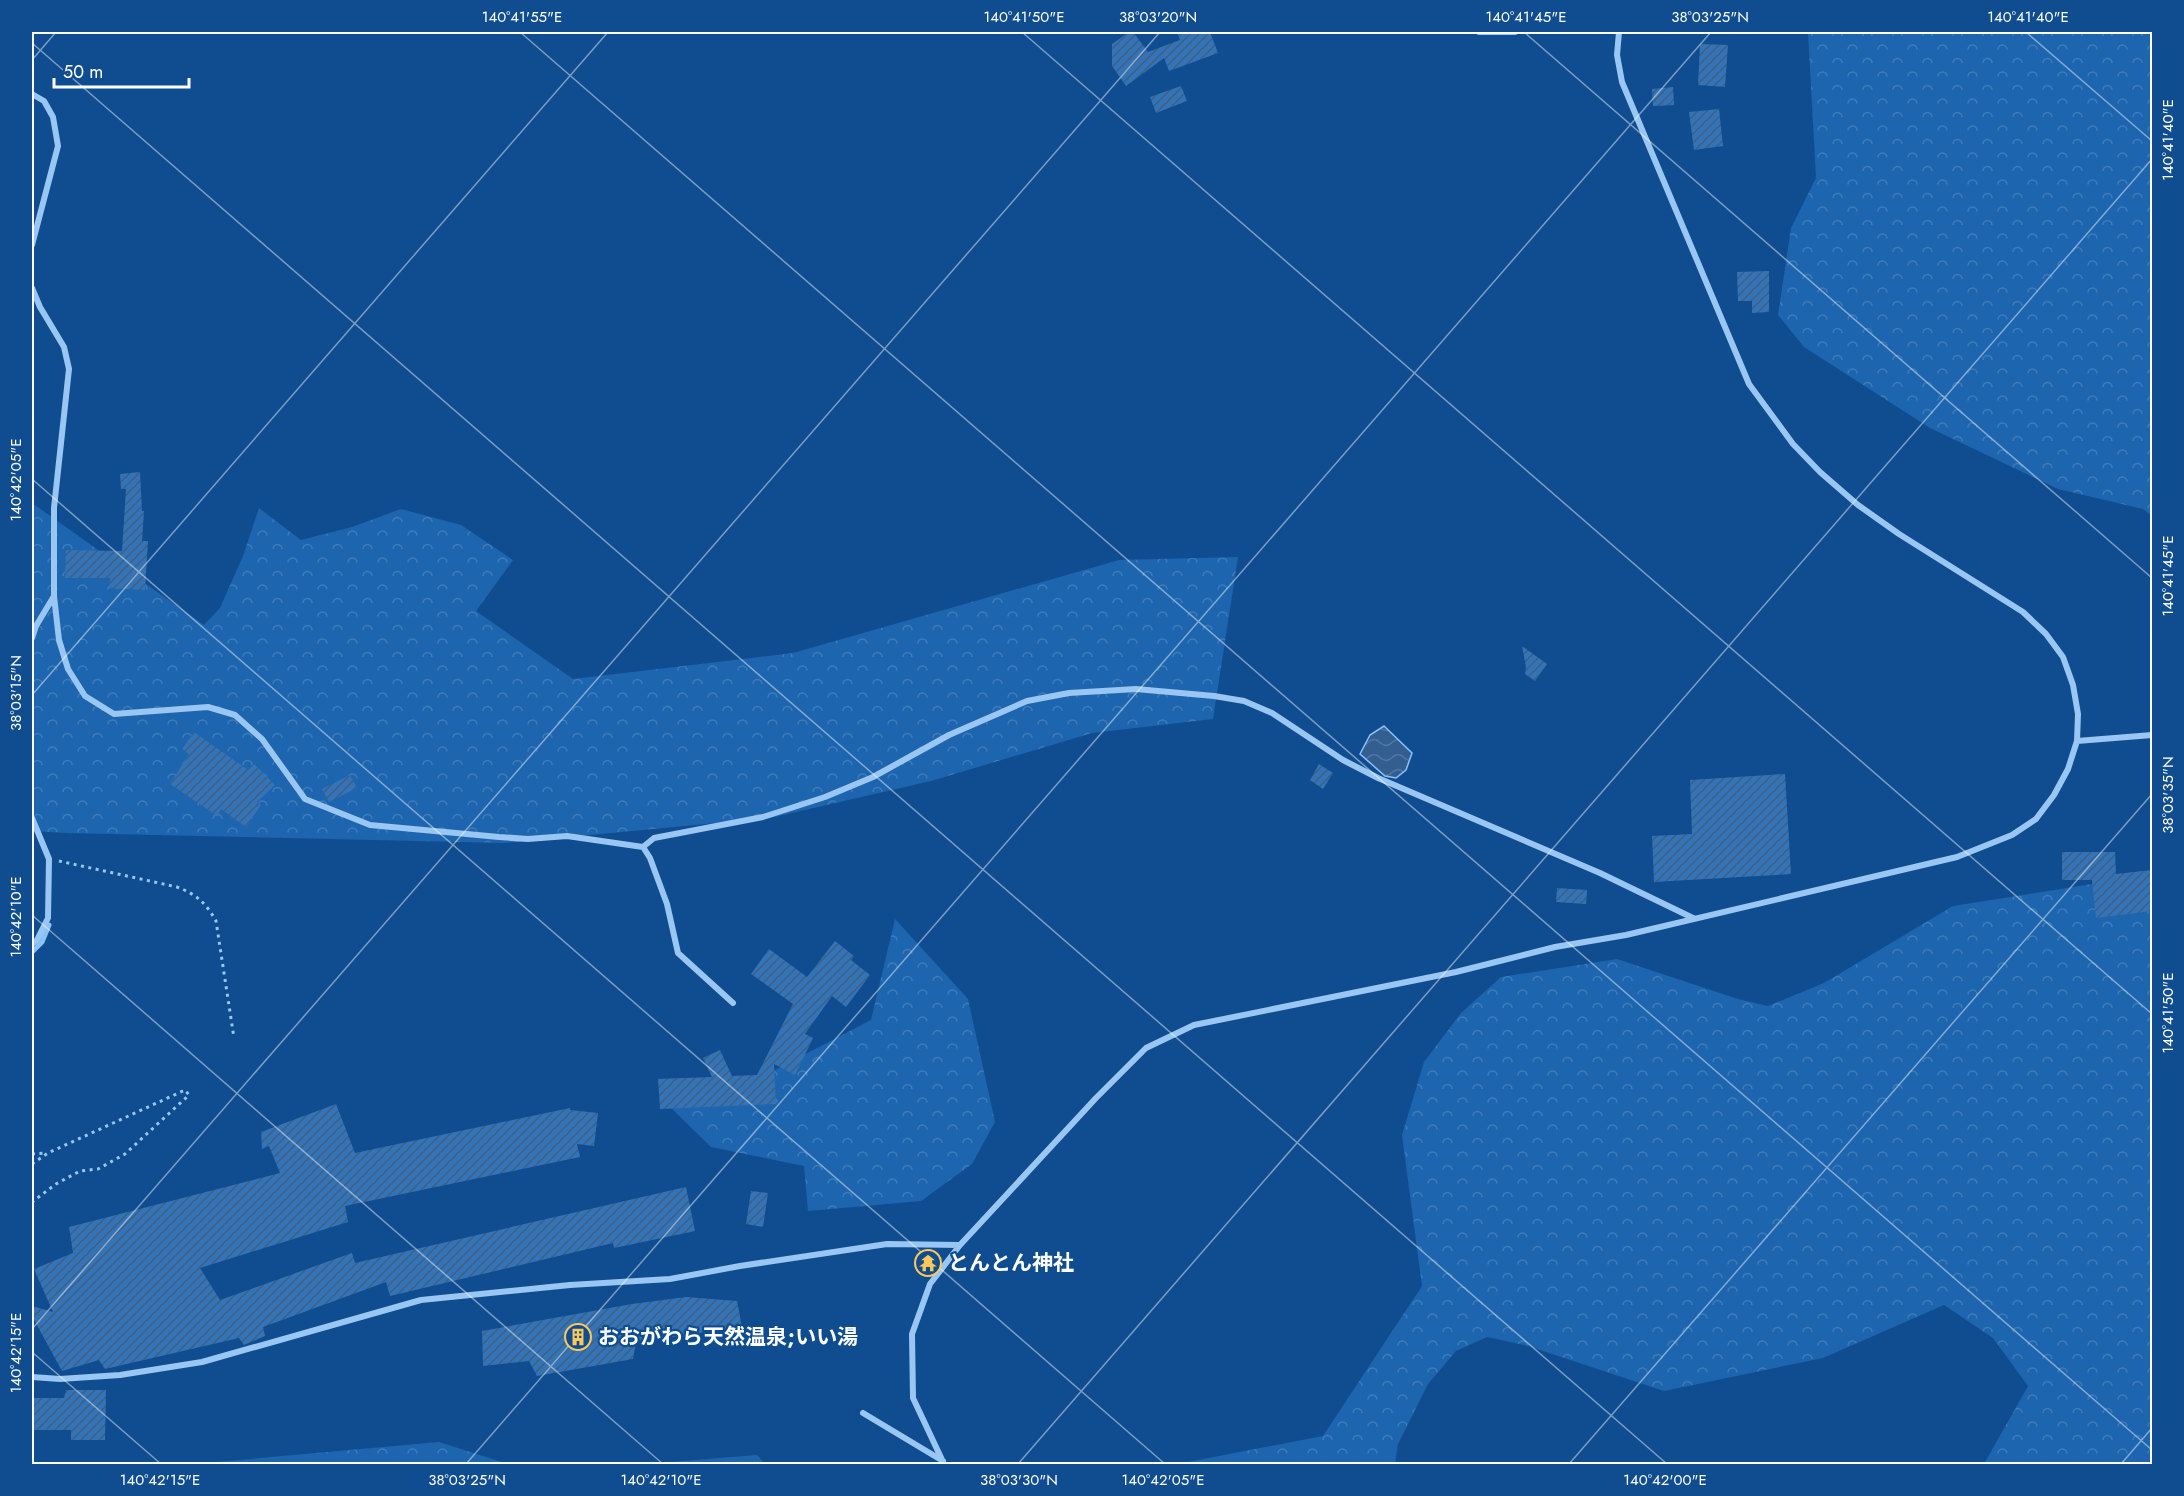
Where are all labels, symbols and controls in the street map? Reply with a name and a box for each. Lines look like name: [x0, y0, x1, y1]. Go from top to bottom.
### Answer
text: 140°41'55"E: [482, 6, 562, 28]
text: 140°41'50"E: [983, 6, 1065, 28]
text: 38°03'20"N: [1119, 6, 1197, 28]
text: 140°41'45"E: [1486, 6, 1566, 28]
text: 38°03'25"N: [1671, 6, 1749, 28]
text: 140°41'40"E: [1987, 6, 2069, 28]
scale bar: [54, 51, 189, 89]
text: 50 m: [63, 59, 103, 85]
text: 140°41'40"E: [2157, 99, 2179, 181]
text: 140°42'05"E: [5, 439, 27, 521]
text: 140°41'45"E: [2157, 536, 2179, 616]
text: 38°03'15"N: [5, 655, 27, 731]
text: 38°03'35"N: [2157, 756, 2179, 834]
text: 140°42'10"E: [5, 876, 27, 958]
text: 140°41'50"E: [2157, 972, 2179, 1054]
temple icon: とんとん神社: [913, 1248, 943, 1278]
place label: とんとん神社: [948, 1248, 1074, 1278]
text: 140°42'15"E: [5, 1313, 27, 1393]
building icon: おおがわら天然温泉;いい湯: [563, 1322, 593, 1352]
place label: おおがわら天然温泉;いい湯: [598, 1322, 858, 1352]
text: 140°42'15"E: [120, 1469, 200, 1491]
text: 38°03'25"N: [428, 1469, 506, 1491]
text: 140°42'10"E: [620, 1469, 702, 1491]
text: 38°03'30"N: [980, 1469, 1058, 1491]
text: 140°42'05"E: [1122, 1469, 1204, 1491]
text: 140°42'00"E: [1623, 1469, 1707, 1491]

